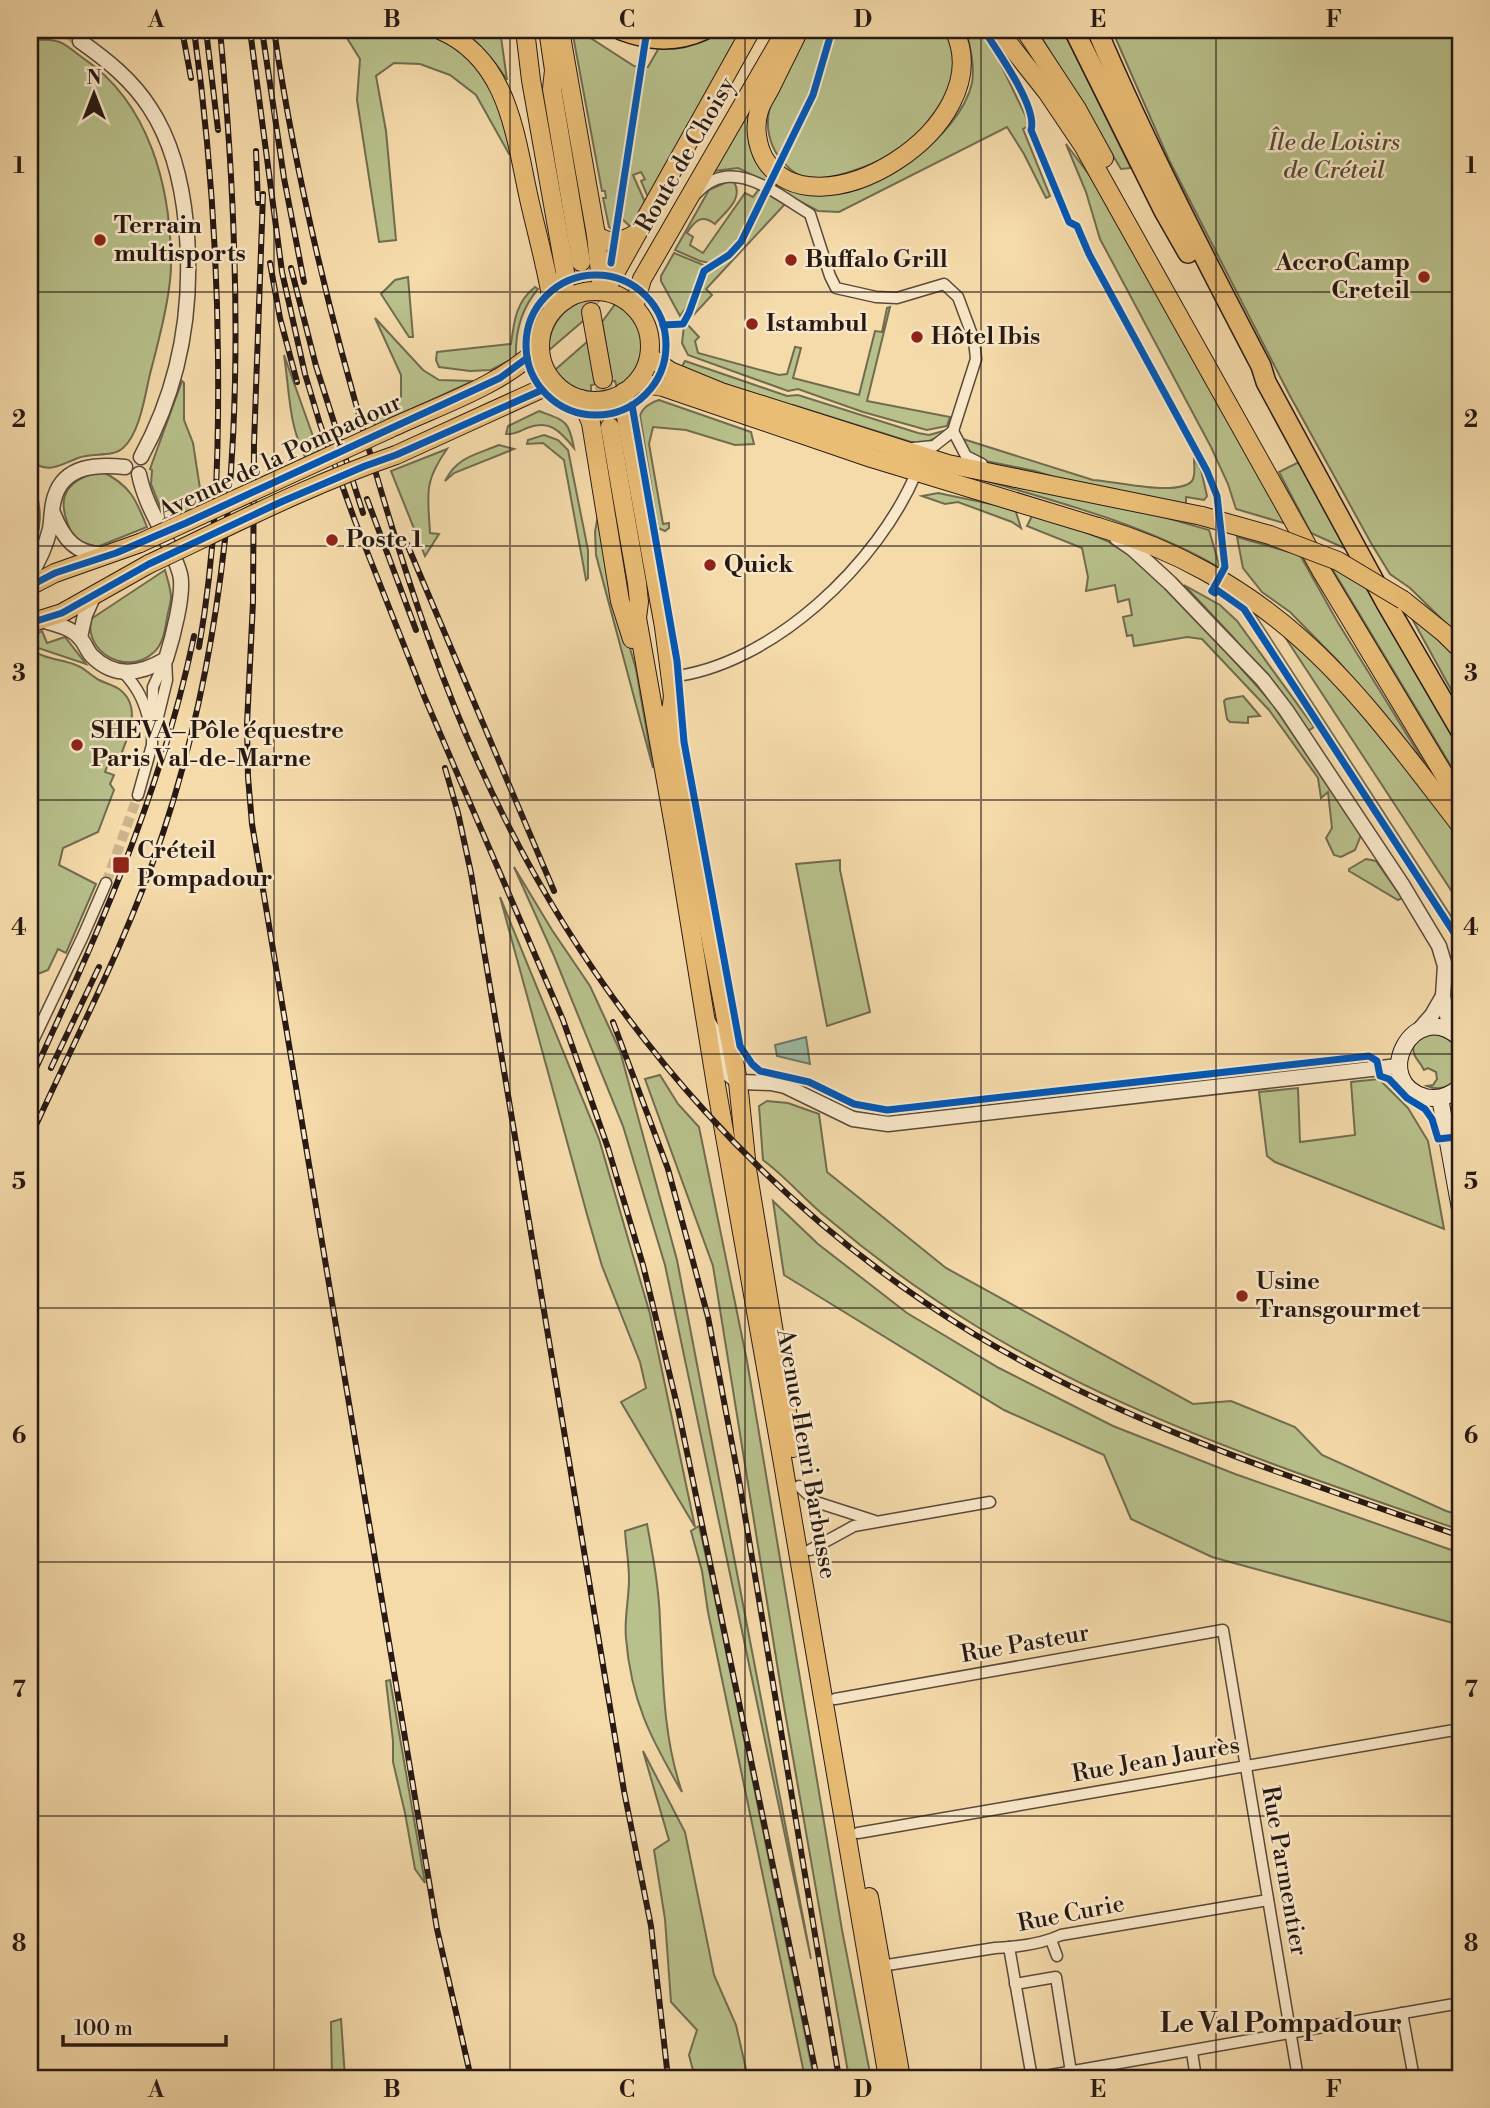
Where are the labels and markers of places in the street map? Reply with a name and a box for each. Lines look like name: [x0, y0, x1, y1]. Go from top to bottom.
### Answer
place label: Terrain multisports: [114, 211, 246, 269]
marker: Terrain multisports: [92, 232, 108, 248]
place label: Buffalo Grill: [805, 245, 948, 275]
place label: AccroCamp Creteil: [1274, 248, 1410, 306]
marker: Buffalo Grill: [783, 252, 799, 268]
marker: AccroCamp Creteil: [1416, 269, 1432, 285]
place label: Istambul: [766, 309, 868, 339]
marker: Istambul: [744, 316, 760, 332]
place label: Hôtel Ibis: [931, 322, 1040, 352]
marker: Hôtel Ibis: [909, 329, 925, 345]
place label: Poste 1: [346, 525, 423, 555]
marker: Poste 1: [324, 532, 340, 548]
place label: Quick: [724, 550, 794, 580]
marker: Quick: [702, 557, 718, 573]
place label: SHEVA– Pôle équestre Paris Val-de-Marne: [91, 716, 344, 774]
marker: SHEVA– Pôle équestre Paris Val-de-Marne: [69, 737, 85, 753]
place label: Créteil Pompadour: [137, 836, 272, 894]
marker: Créteil Pompadour: [111, 855, 131, 875]
place label: Usine Transgourmet: [1256, 1267, 1421, 1325]
marker: Usine Transgourmet: [1234, 1288, 1250, 1304]

